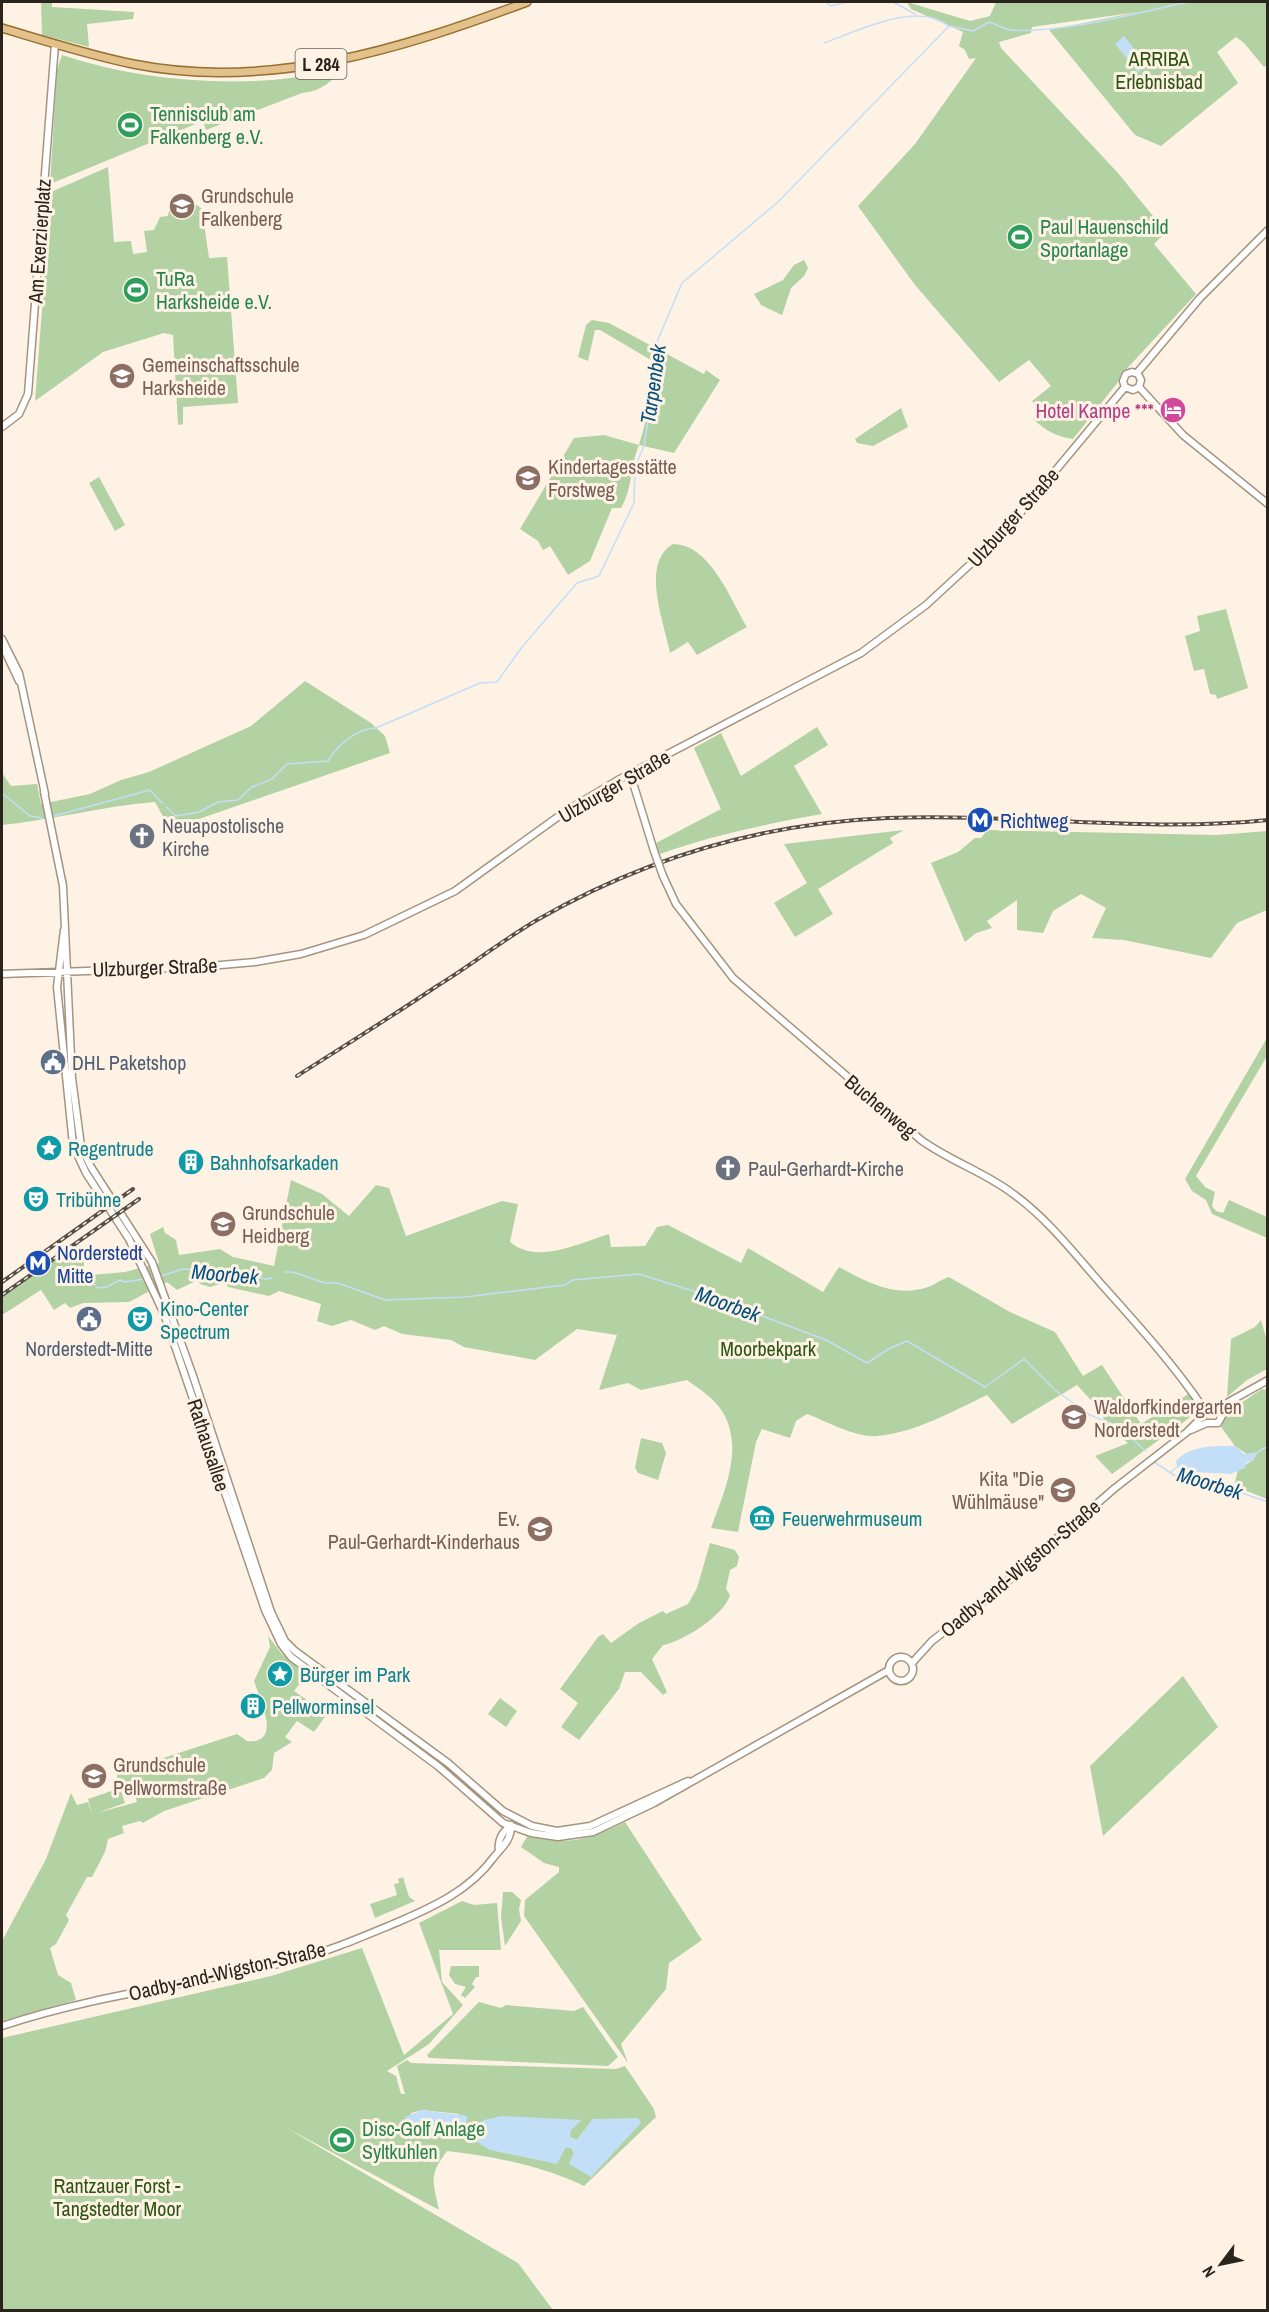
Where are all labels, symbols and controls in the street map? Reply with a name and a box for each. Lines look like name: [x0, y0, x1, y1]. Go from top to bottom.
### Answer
park label: ARRIBA Erlebnisbad: [1115, 45, 1203, 95]
road number: L 284: [296, 49, 346, 79]
place label: Tennisclub am Falkenberg e.V.: [150, 100, 263, 150]
sports icon: Tennisclub am Falkenberg e.V.: [115, 110, 145, 140]
street label: Am Exerzierplatz: [21, 178, 57, 305]
place label: Grundschule Falkenberg: [201, 182, 294, 232]
school or university icon: Grundschule Falkenberg: [167, 191, 197, 221]
place label: Paul Hauenschild Sportanlage: [1040, 213, 1169, 263]
sports icon: Paul Hauenschild Sportanlage: [1005, 222, 1035, 252]
place label: TuRa Harksheide e.V.: [156, 265, 272, 315]
sports icon: TuRa Harksheide e.V.: [121, 275, 151, 305]
water label: Tarpenbek: [633, 341, 673, 426]
place label: Gemeinschaftsschule Harksheide: [142, 351, 300, 401]
school or university icon: Gemeinschaftsschule Harksheide: [107, 361, 137, 391]
hotel icon: Hotel Kampe ***: [1158, 395, 1188, 425]
place label: Hotel Kampe ***: [1036, 397, 1154, 424]
place label: Kindertagesstätte Forstweg: [548, 453, 677, 503]
street label: Ulzburger Straße: [961, 462, 1065, 572]
school or university icon: Kindertagesstätte Forstweg: [513, 463, 543, 493]
street label: Ulzburger Straße: [553, 743, 675, 829]
metro station icon: Richtweg: [965, 805, 995, 835]
place label: Richtweg: [1000, 807, 1068, 834]
place label: Neuapostolische Kirche: [162, 812, 284, 862]
church icon: Neuapostolische Kirche: [127, 821, 157, 851]
street label: Ulzburger Straße: [92, 951, 218, 983]
public building icon: DHL Paketshop: [38, 1047, 68, 1077]
place label: DHL Paketshop: [72, 1049, 186, 1076]
street label: Buchenweg: [839, 1068, 923, 1144]
place icon: Regentrude: [34, 1133, 64, 1163]
place label: Regentrude: [68, 1135, 154, 1162]
building icon: Bahnhofsarkaden: [176, 1147, 206, 1177]
place label: Bahnhofsarkaden: [210, 1149, 339, 1176]
church icon: Paul-Gerhardt-Kirche: [713, 1153, 743, 1183]
place label: Paul-Gerhardt-Kirche: [748, 1155, 904, 1182]
theatre icon: Tribühne: [21, 1184, 51, 1214]
place label: Tribühne: [56, 1186, 121, 1213]
place label: Grundschule Heidberg: [242, 1199, 335, 1249]
school or university icon: Grundschule Heidberg: [208, 1209, 238, 1239]
place label: Norderstedt Mitte: [57, 1239, 143, 1289]
metro station icon: Norderstedt Mitte: [23, 1248, 53, 1278]
water label: Moorbek: [190, 1257, 261, 1291]
water label: Moorbek: [692, 1279, 766, 1330]
place label: Kino-Center Spectrum: [160, 1295, 249, 1345]
public building icon: Norderstedt-Mitte: [74, 1304, 104, 1334]
theatre icon: Kino-Center Spectrum: [125, 1304, 155, 1334]
place label: Norderstedt-Mitte: [25, 1335, 153, 1362]
park label: Moorbekpark: [720, 1335, 817, 1362]
place label: Waldorfkindergarten Norderstedt: [1094, 1393, 1242, 1443]
street label: Rathausallee: [181, 1395, 237, 1495]
school or university icon: Waldorfkindergarten Norderstedt: [1059, 1402, 1089, 1432]
water label: Moorbek: [1174, 1459, 1248, 1507]
place label: Kita "Die Wühlmäuse": [952, 1465, 1044, 1515]
school or university icon: Kita "Die Wühlmäuse": [1048, 1475, 1078, 1505]
street label: Oadby-and-Wigston-Straße: [934, 1493, 1106, 1643]
museum icon: Feuerwehrmuseum: [747, 1503, 777, 1533]
place label: Ev. Paul-Gerhardt-Kinderhaus: [328, 1505, 520, 1555]
place label: Feuerwehrmuseum: [782, 1505, 922, 1532]
school or university icon: Ev. Paul-Gerhardt-Kinderhaus: [525, 1514, 555, 1544]
place icon: Bürger im Park: [265, 1659, 295, 1689]
place label: Bürger im Park: [300, 1661, 411, 1688]
building icon: Pellworminsel: [238, 1691, 268, 1721]
place label: Pellworminsel: [272, 1693, 374, 1720]
place label: Grundschule Pellwormstraße: [113, 1751, 227, 1801]
school or university icon: Grundschule Pellwormstraße: [79, 1761, 109, 1791]
street label: Oadby-and-Wigston-Straße: [126, 1935, 328, 2007]
place label: Disc-Golf Anlage Syltkuhlen: [362, 2115, 485, 2165]
sports icon: Disc-Golf Anlage Syltkuhlen: [327, 2125, 357, 2155]
park label: Rantzauer Forst - Tangstedter Moor: [53, 2172, 182, 2222]
north arrow: [1191, 2234, 1251, 2294]
text: N: [1196, 2262, 1220, 2282]

